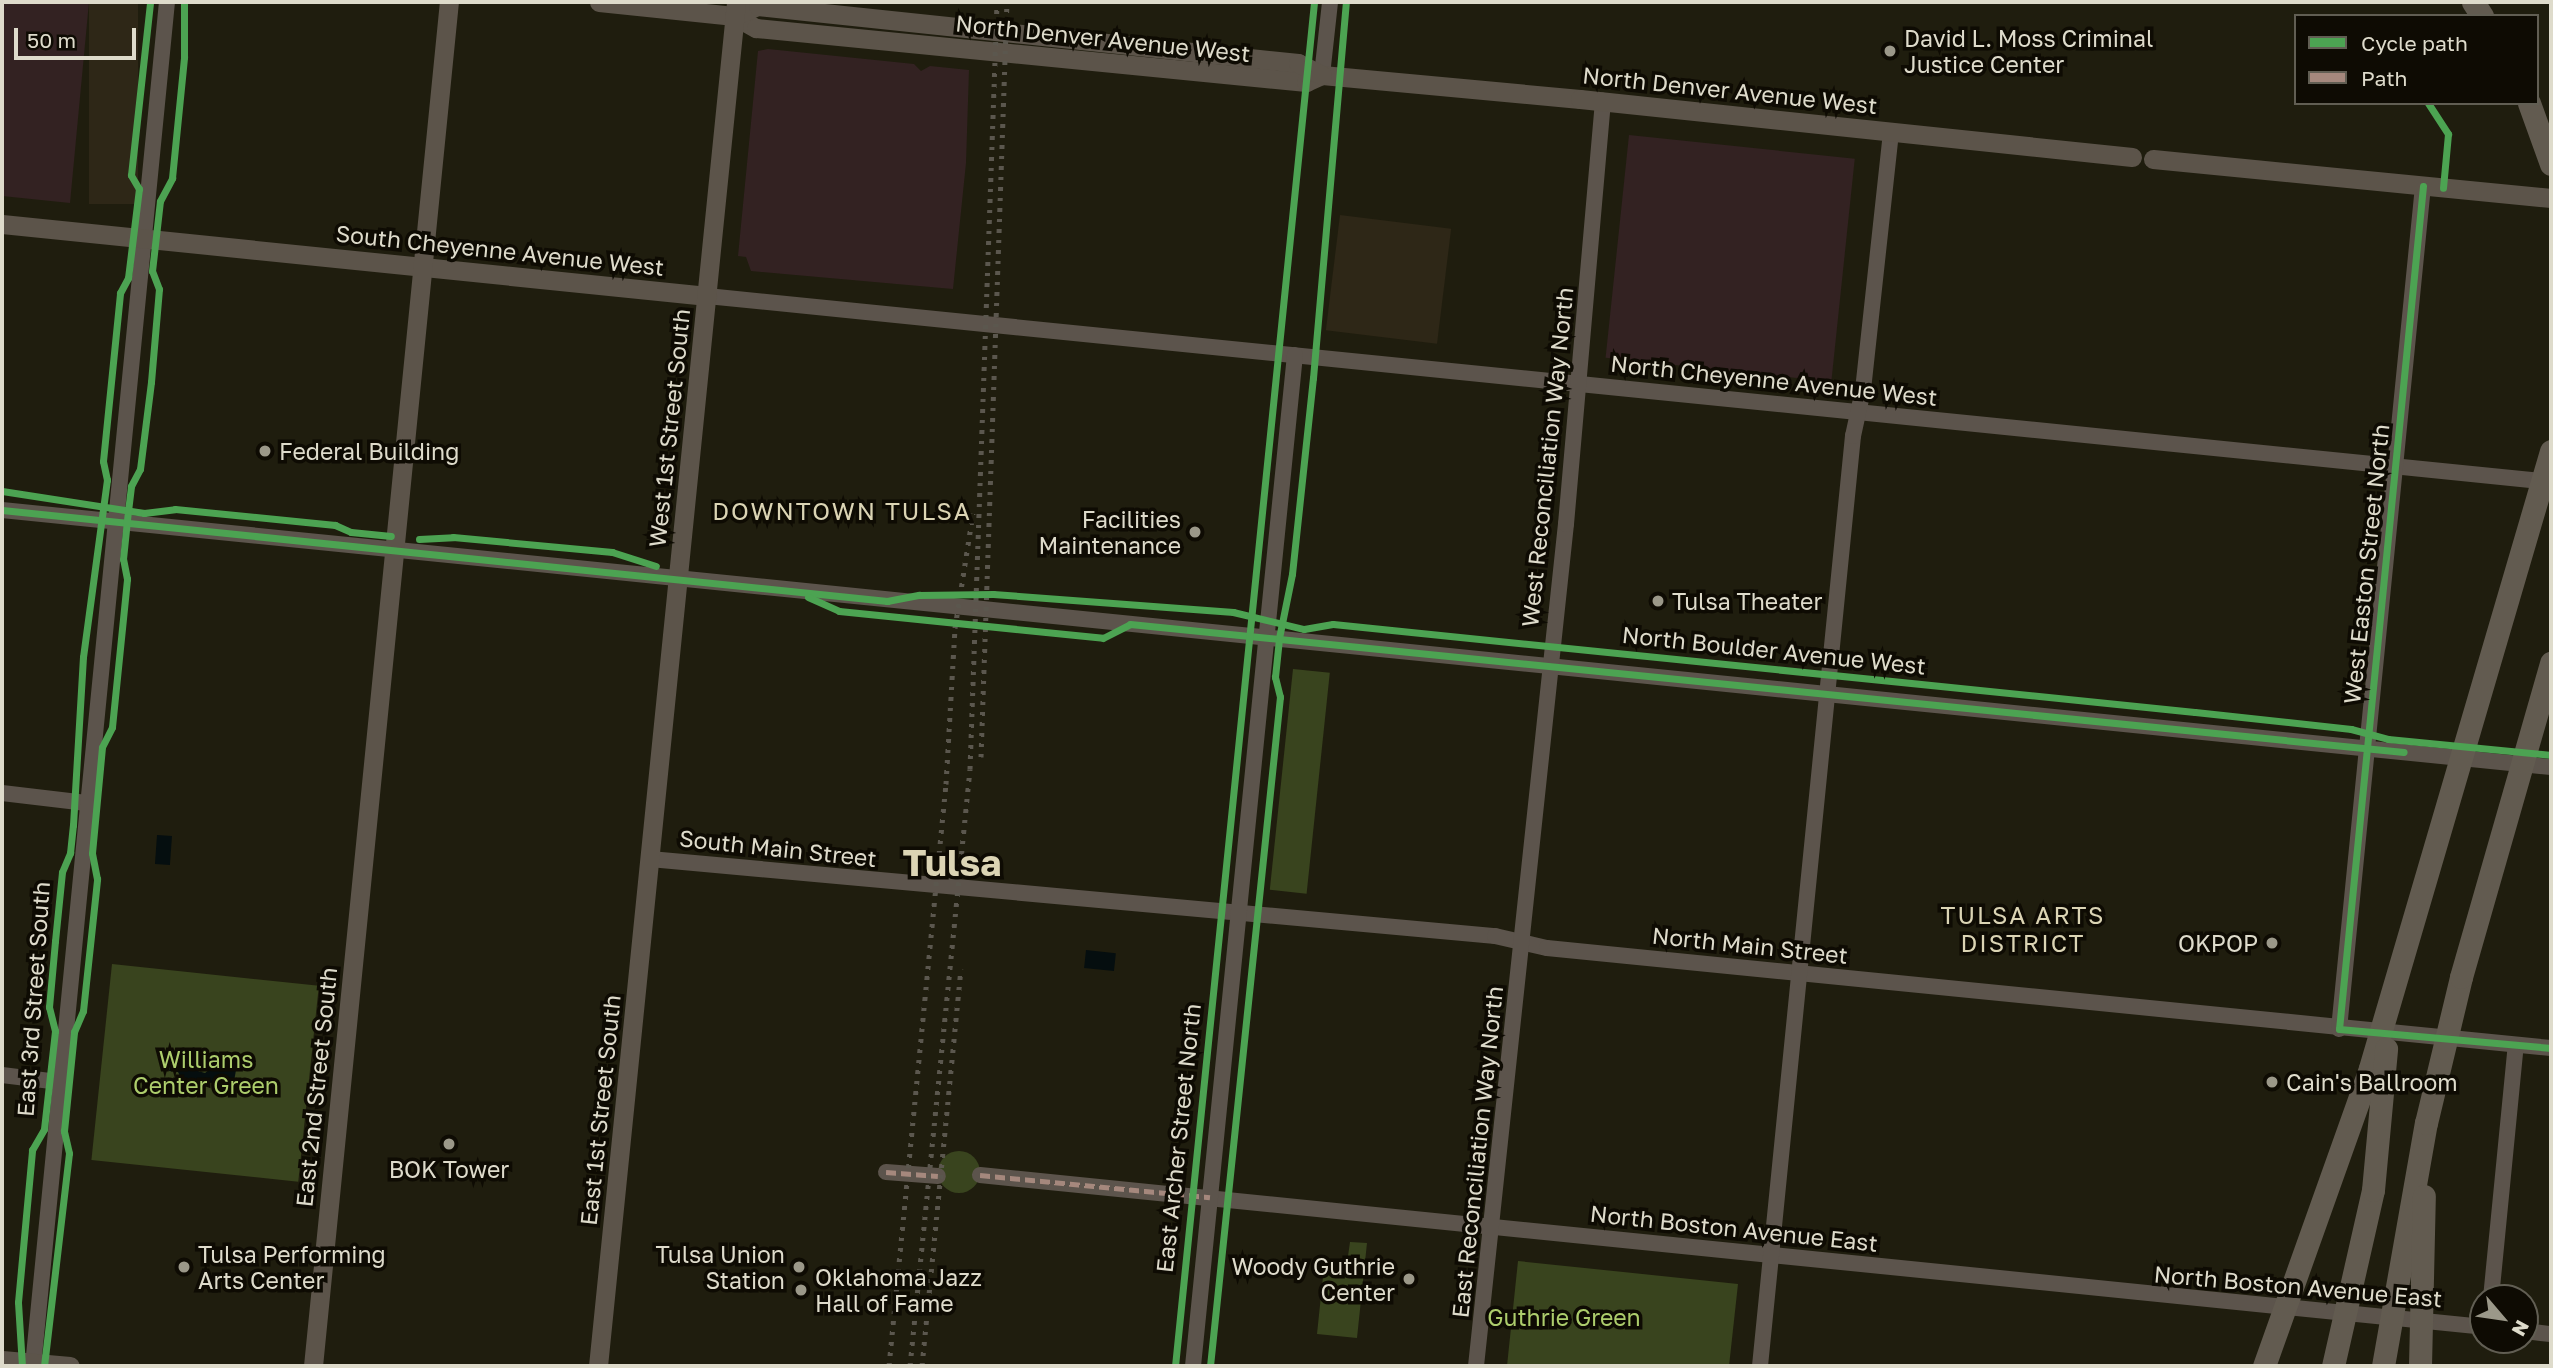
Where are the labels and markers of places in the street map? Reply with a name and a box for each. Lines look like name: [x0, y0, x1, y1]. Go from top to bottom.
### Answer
place label: David L. Moss Criminal Justice Center: [1904, 24, 2153, 78]
marker: David L. Moss Criminal Justice Center: [1882, 43, 1898, 59]
place label: Federal Building: [279, 437, 459, 465]
marker: Federal Building: [257, 443, 273, 459]
place label: Facilities Maintenance: [1038, 505, 1181, 559]
marker: Facilities Maintenance: [1187, 524, 1203, 540]
place label: Tulsa Theater: [1672, 587, 1822, 615]
marker: Tulsa Theater: [1650, 593, 1666, 609]
place label: OKPOP: [2178, 929, 2258, 957]
marker: OKPOP: [2264, 935, 2280, 951]
place label: Cain's Ballroom: [2286, 1068, 2458, 1096]
marker: Cain's Ballroom: [2264, 1074, 2280, 1090]
marker: BOK Tower: [441, 1136, 457, 1152]
place label: BOK Tower: [389, 1155, 509, 1183]
place label: Tulsa Performing Arts Center: [198, 1240, 386, 1294]
place label: Tulsa Union Station: [656, 1240, 785, 1294]
place label: Woody Guthrie Center: [1232, 1252, 1395, 1306]
marker: Tulsa Performing Arts Center: [176, 1259, 192, 1275]
marker: Tulsa Union Station: [791, 1259, 807, 1275]
place label: Oklahoma Jazz Hall of Fame: [815, 1263, 982, 1317]
marker: Woody Guthrie Center: [1401, 1271, 1417, 1287]
marker: Oklahoma Jazz Hall of Fame: [793, 1282, 809, 1298]

